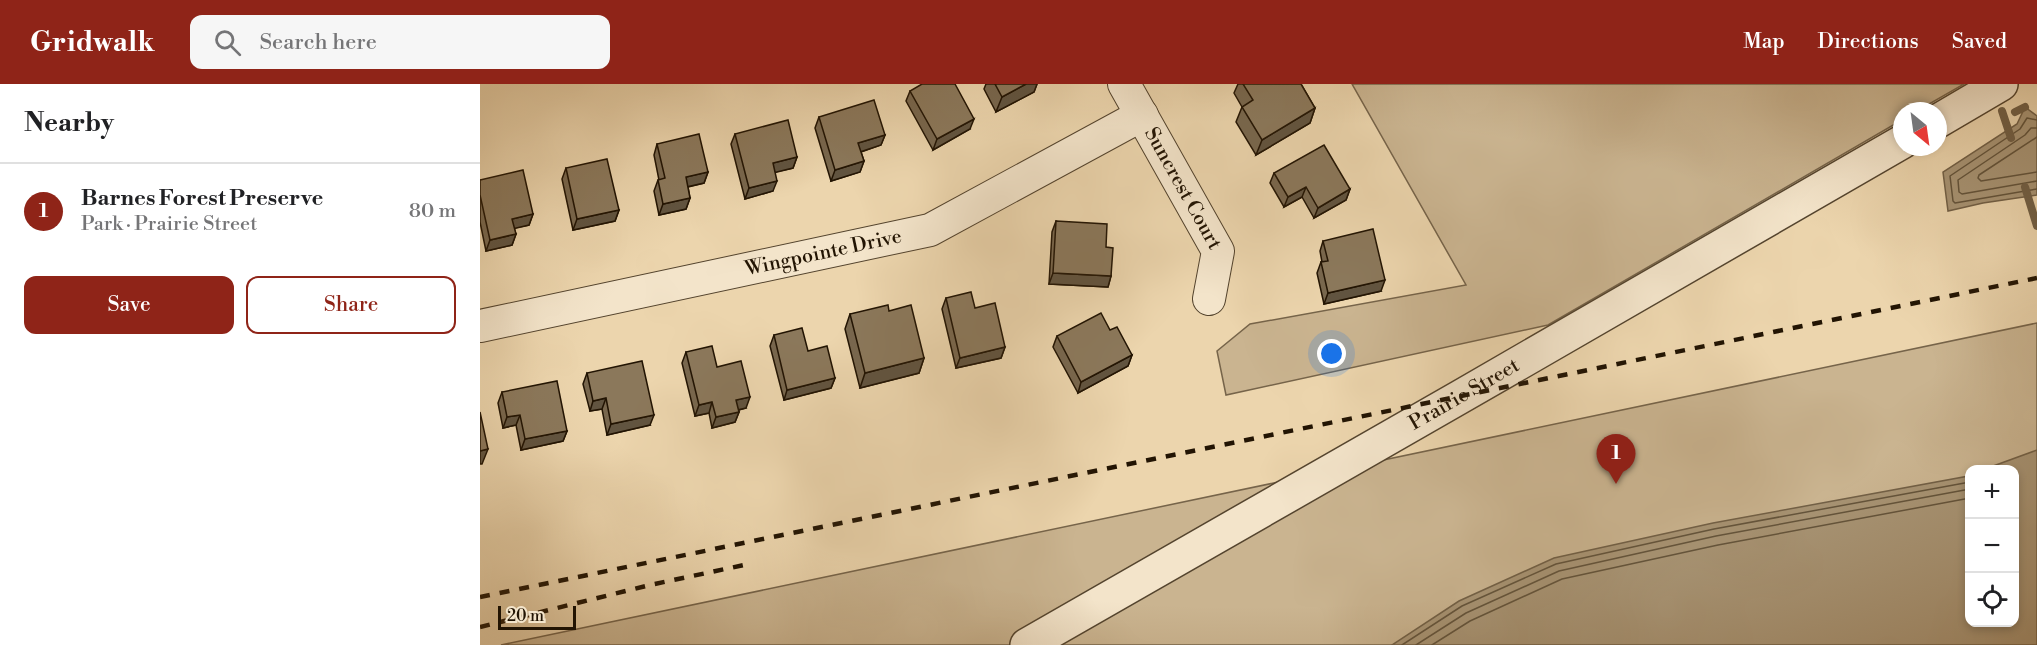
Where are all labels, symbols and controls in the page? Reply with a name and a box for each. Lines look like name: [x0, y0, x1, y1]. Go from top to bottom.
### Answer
search box: [190, 15, 610, 69]
text: Gridwalk: [30, 25, 154, 60]
icon: search: [211, 26, 244, 59]
text: Search here: [259, 29, 377, 56]
text: Map: [1743, 29, 1785, 55]
text: Directions: [1818, 29, 1919, 55]
text: Saved: [1952, 29, 2007, 55]
north arrow: [1893, 102, 1947, 156]
text: Nearby: [24, 107, 114, 139]
street label: Suncrest Court: [1139, 123, 1227, 254]
text: Barnes Forest Preserve: [81, 185, 323, 212]
text: 1: [39, 199, 48, 224]
text: 80 m: [409, 199, 456, 224]
text: Park · Prairie Street: [81, 212, 257, 237]
street label: Wingpointe Drive: [742, 224, 904, 282]
button: Save: [24, 276, 234, 334]
button: Share: [246, 276, 456, 334]
your location: [1317, 339, 1346, 368]
street label: Prairie Street: [1405, 353, 1524, 436]
pin: 1: [1596, 434, 1636, 484]
map controls: [1965, 465, 2019, 627]
button: +: [1965, 465, 2019, 519]
button: −: [1965, 519, 2019, 573]
button: locate: [1965, 573, 2019, 627]
scale bar: [498, 603, 576, 630]
text: 20 m: [507, 606, 544, 626]

